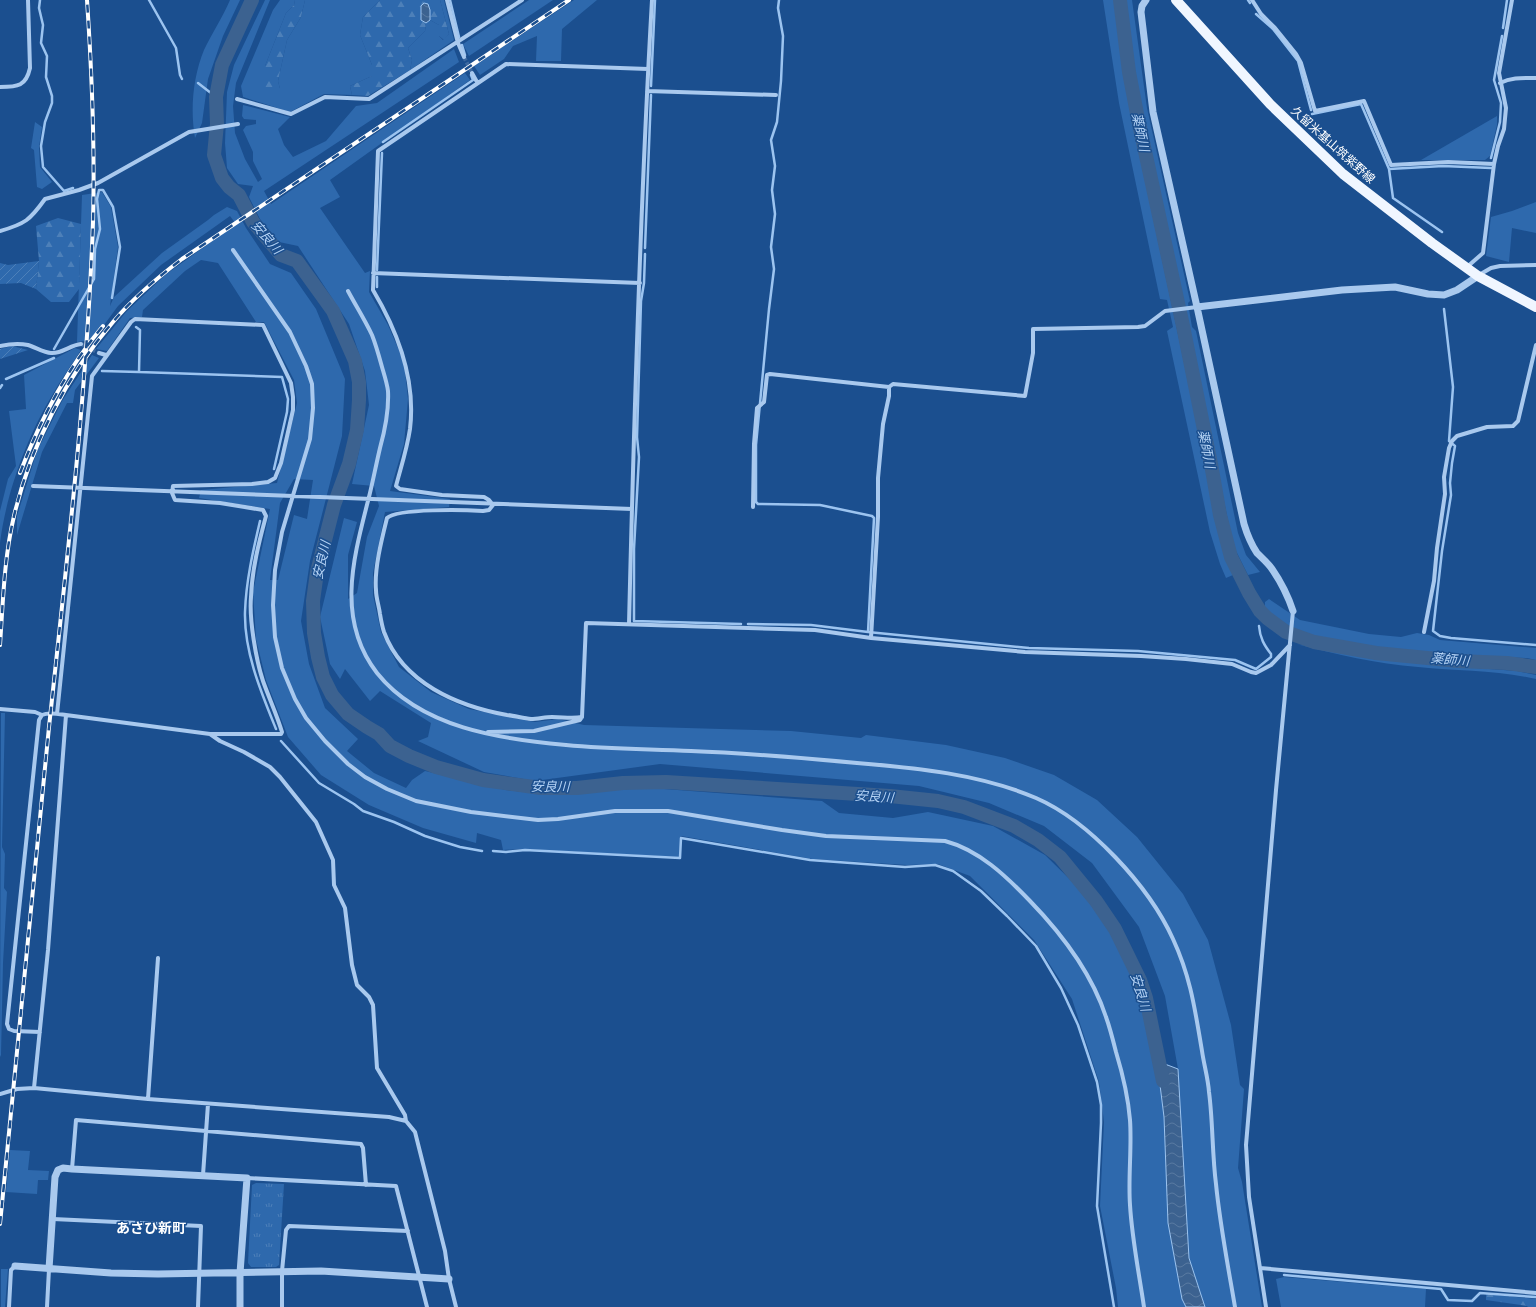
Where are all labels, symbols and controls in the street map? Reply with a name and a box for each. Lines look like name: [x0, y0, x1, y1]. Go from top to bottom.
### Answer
street label: 久留米基山筑紫野線: [1289, 103, 1378, 186]
water label: 薬師川: [1129, 111, 1153, 155]
water label: 安良川: [248, 217, 287, 258]
water label: 薬師川: [1195, 428, 1219, 472]
water label: 安良川: [309, 537, 334, 581]
water label: 薬師川: [1430, 649, 1472, 669]
water label: 安良川: [530, 778, 572, 794]
water label: 安良川: [854, 787, 896, 805]
water label: 安良川: [1128, 971, 1155, 1015]
district label: あさひ新町: [116, 1219, 186, 1236]

